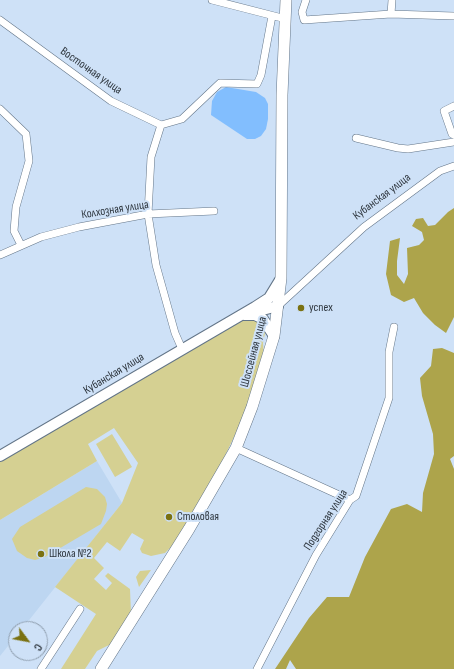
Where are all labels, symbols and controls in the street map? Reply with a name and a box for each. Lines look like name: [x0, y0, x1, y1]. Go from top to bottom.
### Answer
street label: Восточная улица: [57, 44, 125, 98]
street label: Кубанская улица: [350, 171, 414, 223]
street label: Колхозная улица: [80, 198, 150, 222]
place label: успех: [309, 301, 333, 315]
marker: успех: [296, 303, 306, 313]
street label: Шоссейная улица: [238, 315, 270, 389]
street label: Кубанская улица: [81, 350, 147, 398]
street label: Подгорная улица: [301, 487, 351, 553]
place label: Столовая: [177, 510, 219, 524]
marker: Столовая: [164, 512, 174, 522]
place label: Школа №2: [49, 547, 91, 561]
marker: Школа №2: [36, 549, 46, 559]
north arrow: [8, 621, 48, 661]
text: С: [31, 641, 45, 653]

